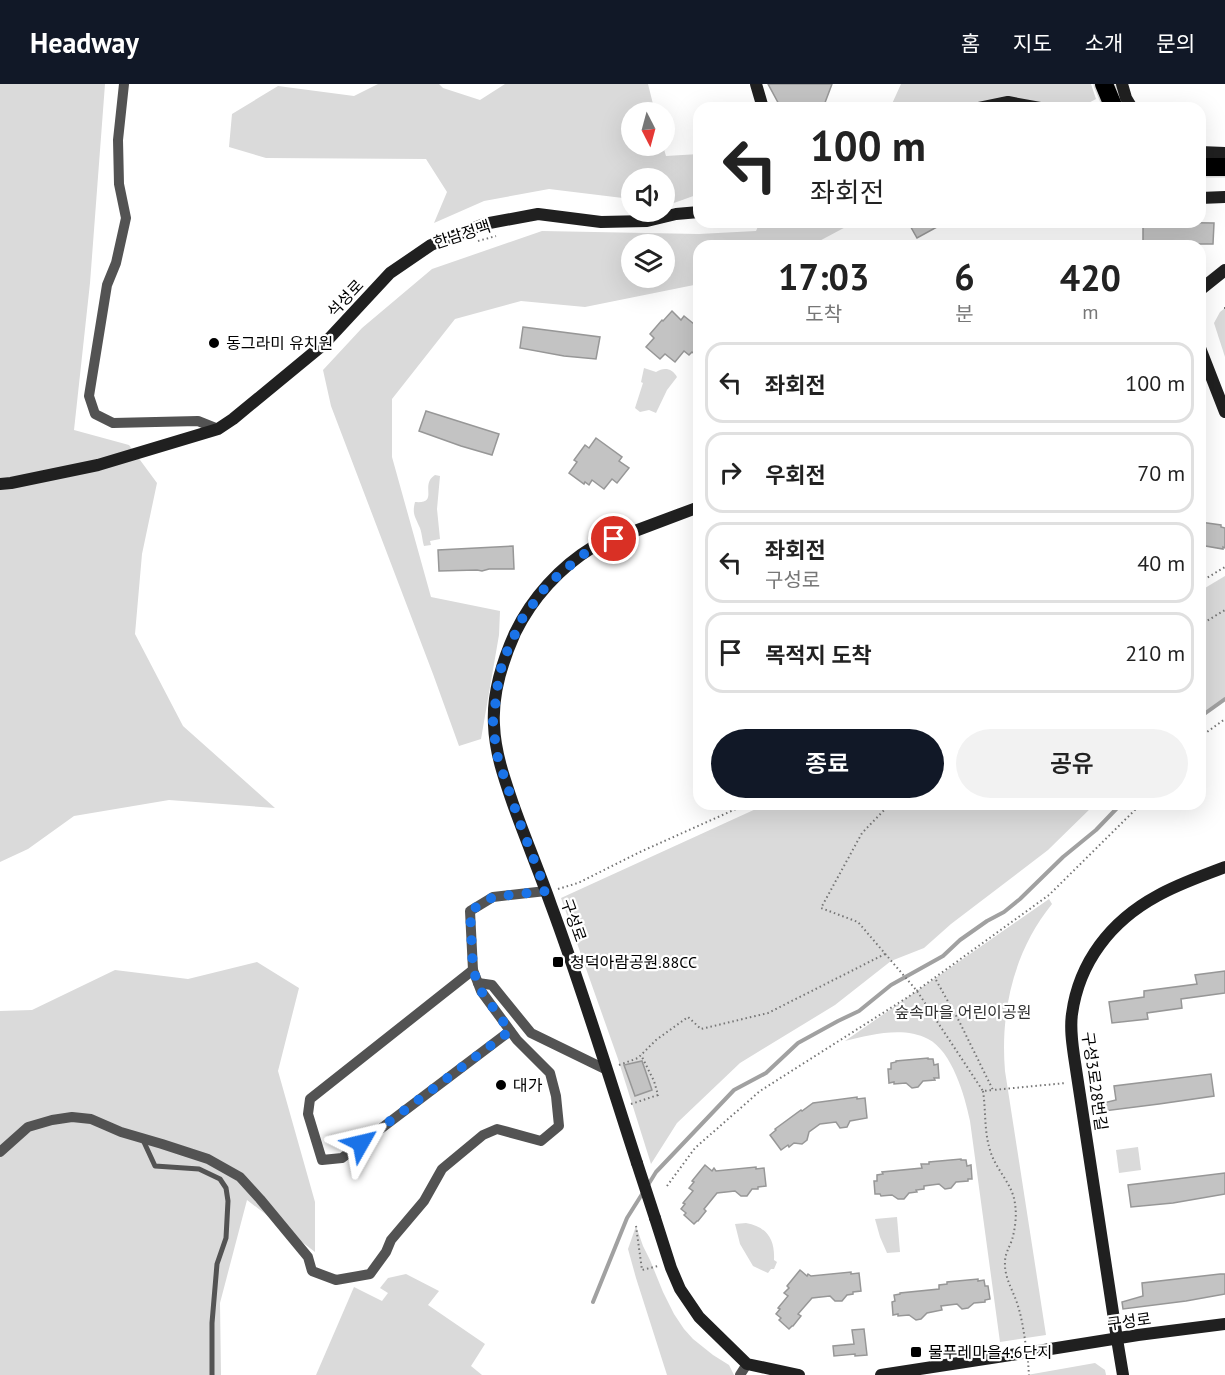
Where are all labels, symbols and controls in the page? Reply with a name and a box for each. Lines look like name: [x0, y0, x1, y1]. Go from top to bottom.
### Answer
text: Headway: [30, 24, 139, 61]
text: 홈: [961, 30, 980, 57]
text: 지도: [1013, 30, 1052, 57]
text: 소개: [1085, 30, 1123, 57]
text: 문의: [1156, 30, 1195, 57]
north arrow: [621, 102, 675, 156]
map controls: [621, 102, 675, 288]
text: 100 m: [810, 118, 926, 173]
icon: left: [711, 126, 789, 204]
button: sound: [621, 168, 675, 222]
text: 좌회전: [810, 175, 885, 209]
street label: 한남정맥: [431, 215, 493, 253]
button: layers: [621, 234, 675, 288]
text: 17:03: [778, 253, 869, 300]
text: 6: [954, 253, 975, 300]
text: 420: [1060, 254, 1121, 301]
street label: 석성로: [323, 275, 368, 321]
text: m: [1082, 299, 1098, 325]
text: 도착: [805, 301, 842, 327]
text: 분: [955, 301, 974, 327]
place label: 동그라미 유치원: [226, 333, 333, 353]
marker: 동그라미 유치원: [207, 336, 221, 350]
icon: left: [714, 366, 747, 399]
text: 100 m: [1125, 369, 1185, 397]
text: 좌회전: [765, 371, 826, 399]
icon: right: [714, 456, 747, 489]
text: 70 m: [1137, 459, 1185, 487]
text: 우회전: [765, 461, 826, 489]
pin: [588, 513, 639, 564]
icon: arrive: [597, 522, 630, 555]
text: 좌회전: [765, 536, 826, 564]
icon: left: [714, 546, 747, 579]
text: 40 m: [1137, 549, 1185, 577]
text: 구성로: [765, 567, 820, 593]
icon: arrive: [714, 636, 747, 669]
text: 210 m: [1125, 639, 1185, 667]
text: 목적지 도착: [765, 641, 872, 669]
button: 종료: [711, 729, 944, 798]
button: 공유: [956, 729, 1188, 798]
street label: 구성로: [557, 896, 591, 944]
place label: 청덕아람공원.88CC: [570, 952, 697, 972]
marker: 청덕아람공원.88CC: [551, 955, 565, 969]
park label: 숲속마을 어린이공원: [895, 1002, 1031, 1022]
street label: 구성3로28번길: [1078, 1030, 1112, 1132]
place label: 대가: [513, 1075, 543, 1095]
marker: 대가: [494, 1078, 508, 1092]
position arrow: [329, 1111, 393, 1175]
street label: 구성로: [1106, 1308, 1153, 1334]
place label: 물푸레마을4.6단지: [928, 1342, 1052, 1362]
marker: 물푸레마을4.6단지: [909, 1345, 923, 1359]

